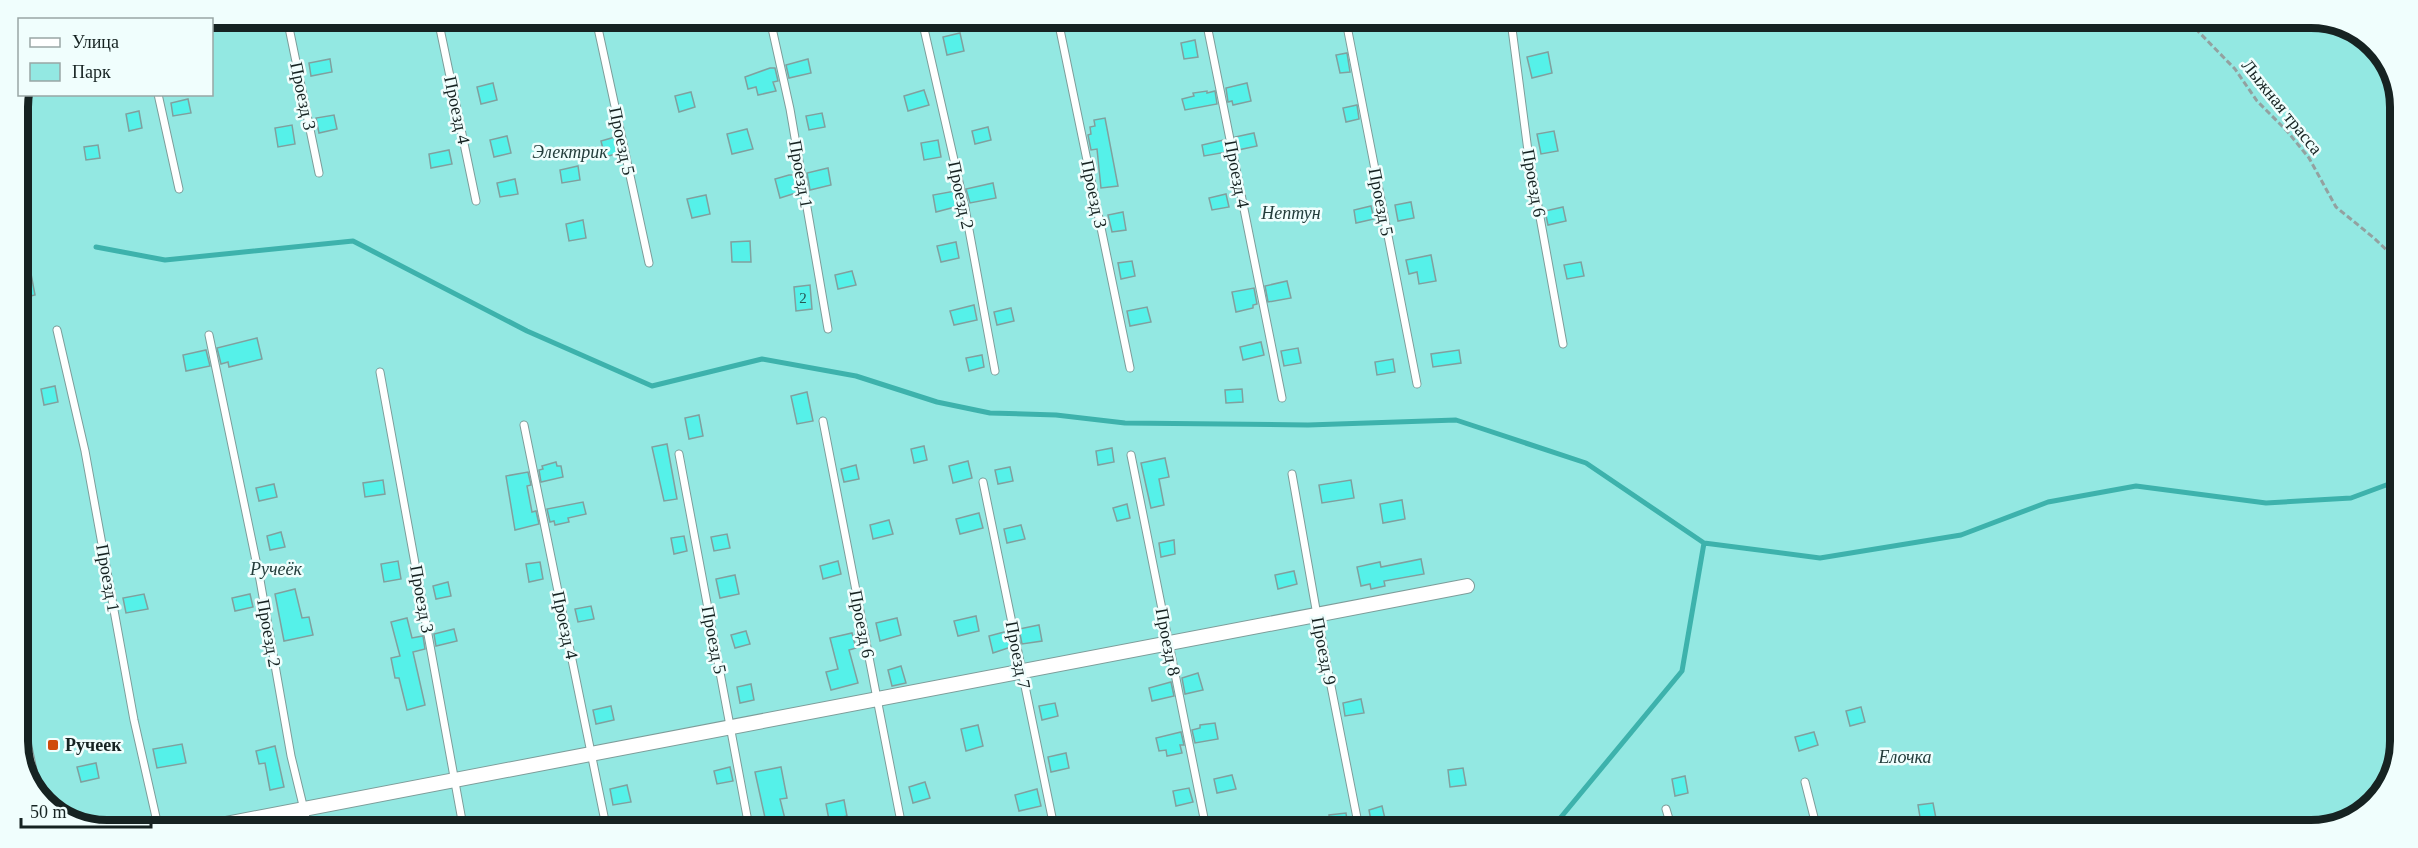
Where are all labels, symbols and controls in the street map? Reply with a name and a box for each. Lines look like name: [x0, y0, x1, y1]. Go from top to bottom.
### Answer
legend: [18, 18, 213, 96]
text: Улица: [72, 32, 119, 52]
street label: Лыжная трасса: [2238, 55, 2326, 159]
street label: Проезд 3: [286, 60, 320, 132]
text: Парк: [72, 62, 111, 82]
street label: Проезд 4: [440, 74, 474, 146]
street label: Проезд 5: [605, 105, 639, 177]
street label: Проезд 1: [785, 138, 817, 210]
street label: Проезд 4: [1221, 138, 1253, 210]
park label: Электрик: [532, 142, 608, 162]
street label: Проезд 6: [1518, 147, 1550, 219]
street label: Проезд 3: [1077, 158, 1111, 230]
street label: Проезд 2: [944, 159, 978, 231]
street label: Проезд 5: [1365, 166, 1397, 238]
park label: Нептун: [1260, 203, 1321, 223]
house number: 2: [799, 290, 807, 306]
street label: Проезд 1: [92, 542, 124, 614]
park label: Ручеёк: [249, 559, 303, 579]
street label: Проезд 3: [406, 563, 438, 635]
street label: Проезд 6: [846, 588, 878, 660]
street label: Проезд 4: [548, 589, 582, 661]
street label: Проезд 2: [253, 597, 285, 669]
street label: Проезд 5: [698, 604, 730, 676]
street label: Проезд 8: [1152, 606, 1184, 678]
street label: Проезд 9: [1308, 615, 1340, 687]
street label: Проезд 7: [1002, 619, 1034, 691]
place label: Ручеек: [65, 735, 122, 755]
marker: Ручеек: [46, 738, 60, 752]
park label: Елочка: [1877, 747, 1932, 767]
scale bar: [21, 791, 152, 829]
text: 50 m: [30, 802, 67, 822]

